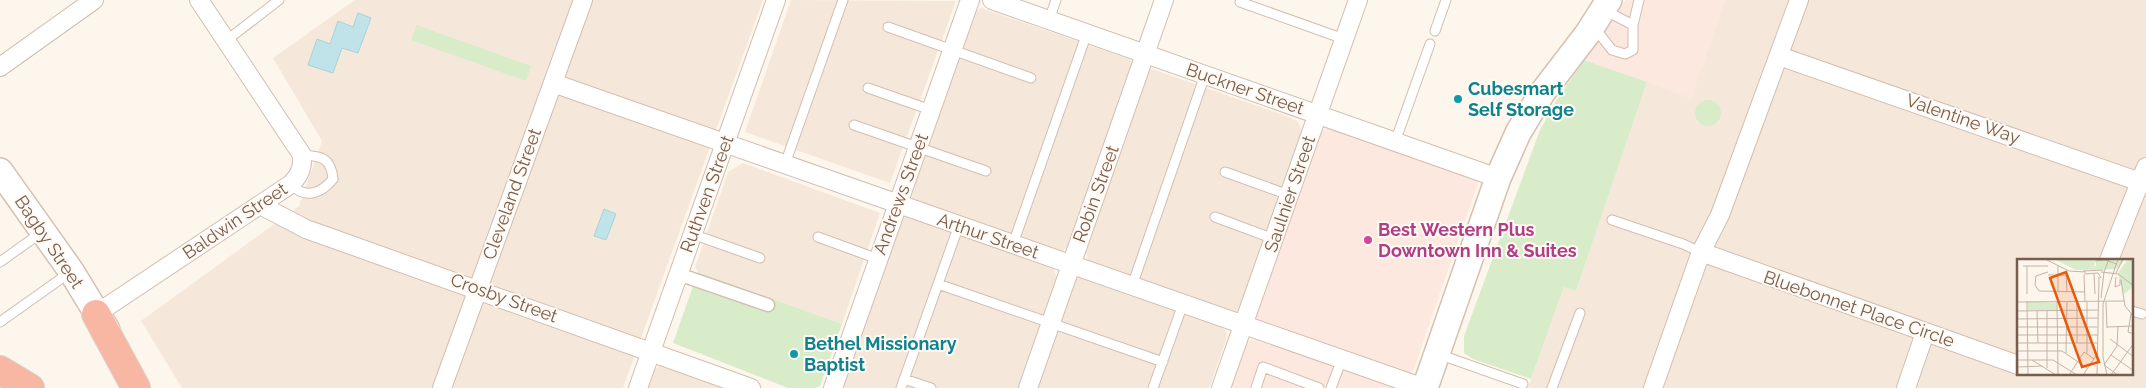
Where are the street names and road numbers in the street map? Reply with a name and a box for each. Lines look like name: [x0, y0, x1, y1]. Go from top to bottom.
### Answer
street label: Buckner Street: [1183, 58, 1307, 119]
street label: Valentine Way: [1903, 89, 2023, 148]
street label: Cleveland Street: [478, 125, 545, 262]
street label: Andrews Street: [869, 130, 932, 257]
street label: Ruthven Street: [676, 132, 738, 255]
street label: Saulnier Street: [1260, 133, 1319, 255]
street label: Robin Street: [1068, 142, 1123, 245]
street label: Baldwin Street: [179, 178, 291, 263]
street label: Bagby Street: [11, 191, 88, 292]
street label: Arthur Street: [935, 208, 1042, 263]
street label: Bluebonnet Place Circle: [1761, 266, 1958, 351]
street label: Crosby Street: [448, 268, 561, 327]

